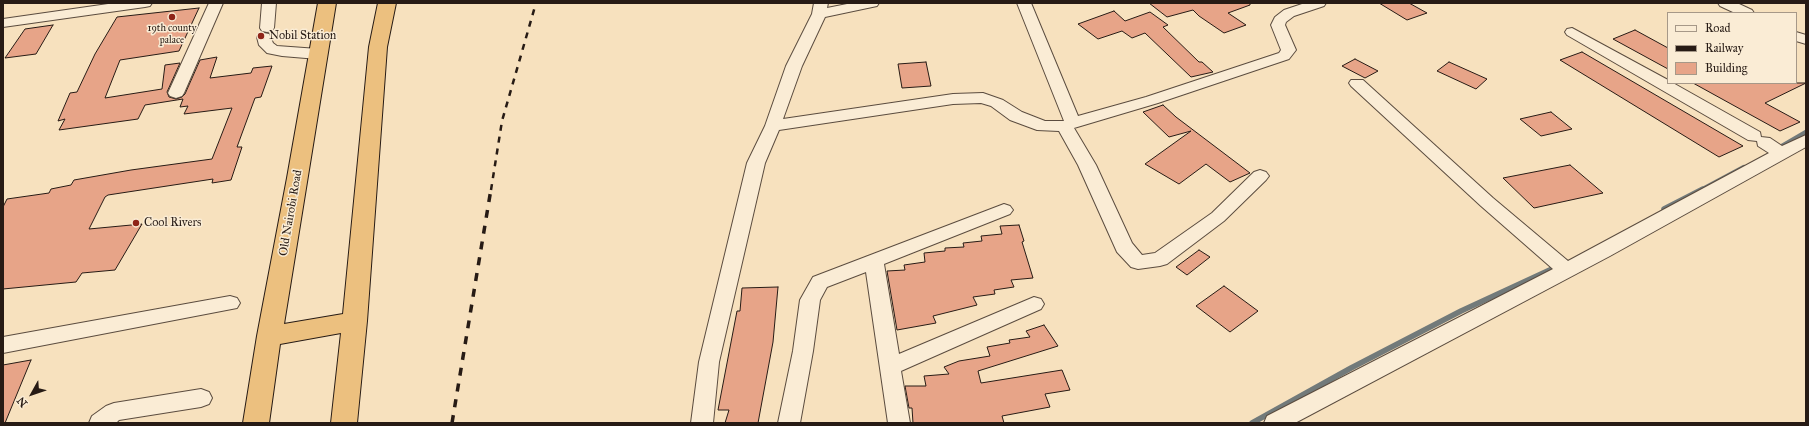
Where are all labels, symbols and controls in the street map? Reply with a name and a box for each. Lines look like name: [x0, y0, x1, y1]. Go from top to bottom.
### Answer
marker: 19th county palace: [167, 12, 177, 22]
legend: [1667, 12, 1797, 84]
text: Road: [1705, 21, 1731, 35]
place label: 19th county palace: [148, 23, 196, 46]
place label: Nobil Station: [269, 29, 336, 43]
marker: Nobil Station: [256, 31, 266, 41]
text: Railway: [1705, 41, 1743, 55]
text: Building: [1705, 61, 1747, 75]
street label: Old Nairobi Road: [276, 169, 306, 257]
place label: Cool Rivers: [144, 216, 201, 230]
marker: Cool Rivers: [131, 218, 141, 228]
north arrow: [12, 374, 52, 414]
text: N: [14, 394, 30, 410]

